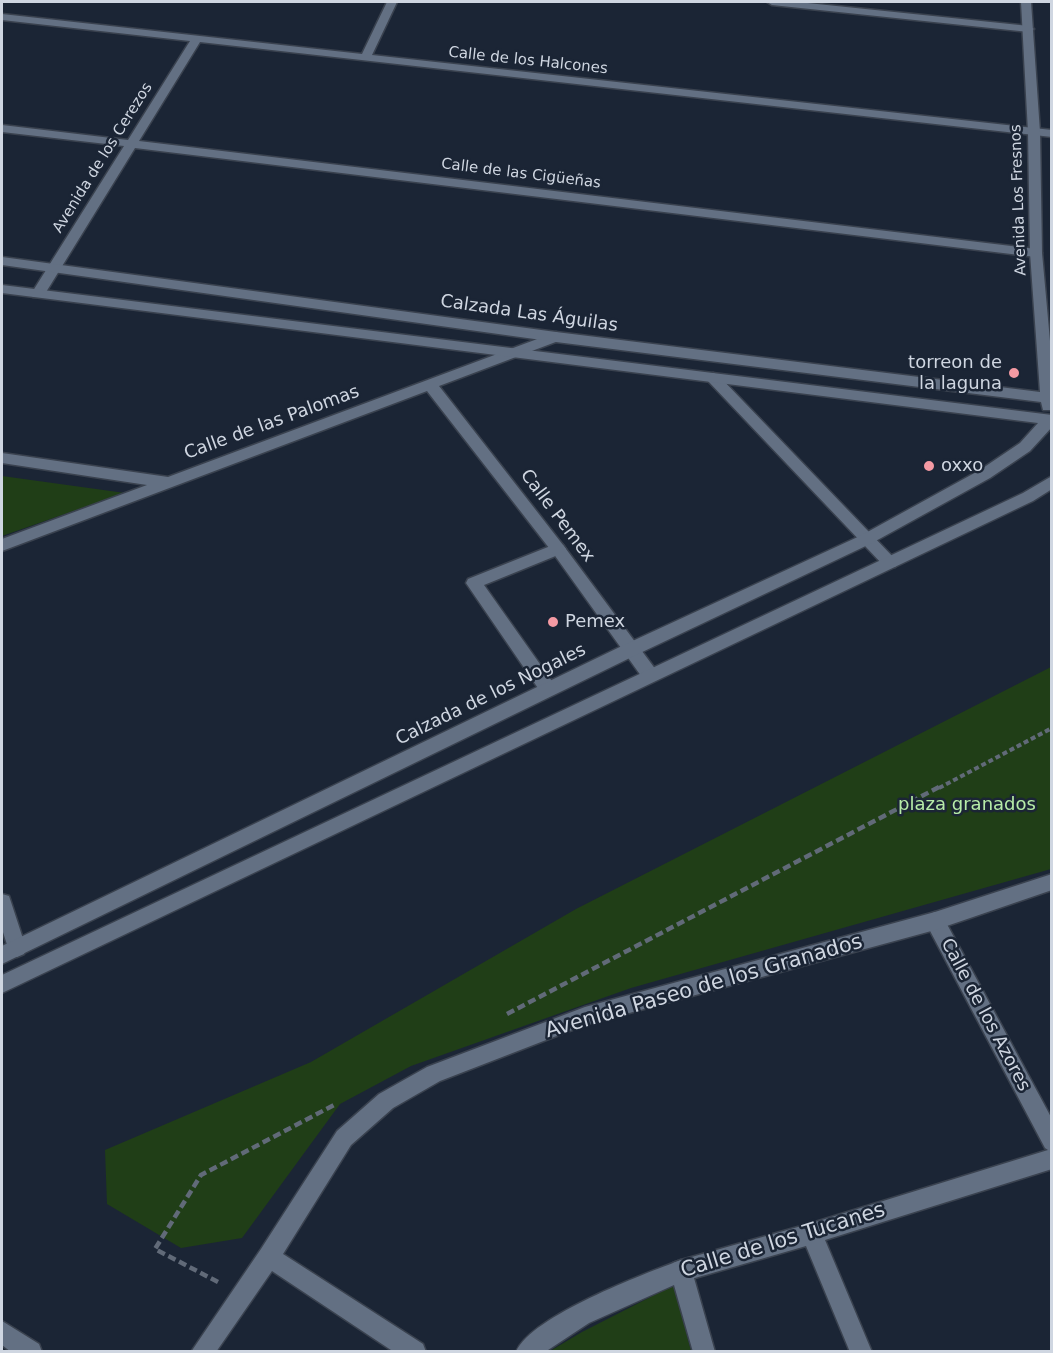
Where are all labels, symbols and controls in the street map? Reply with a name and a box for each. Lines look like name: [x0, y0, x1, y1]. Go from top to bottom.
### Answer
street label: Calle de los Halcones: [447, 44, 609, 78]
street label: Avenida de los Cerezos: [49, 80, 157, 236]
street label: Avenida Los Fresnos: [1007, 124, 1031, 276]
street label: Calle de las Cigüeñas: [440, 155, 602, 193]
street label: Calzada Las Águilas: [439, 291, 619, 337]
place label: torreon de la laguna: [908, 352, 1002, 394]
marker: torreon de la laguna: [1007, 366, 1021, 380]
street label: Calle de las Palomas: [181, 381, 363, 465]
place label: oxxo: [941, 455, 983, 477]
marker: oxxo: [922, 459, 936, 473]
street label: Calle Pemex: [515, 465, 599, 567]
place label: Pemex: [565, 611, 625, 633]
marker: Pemex: [546, 615, 560, 629]
street label: Calzada de los Nogales: [392, 639, 590, 751]
park label: plaza granados: [898, 794, 1036, 816]
street label: Avenida Paseo de los Granados: [543, 930, 865, 1044]
street label: Calle de los Azores: [936, 935, 1034, 1095]
street label: Calle de los Tucanes: [678, 1198, 888, 1284]

